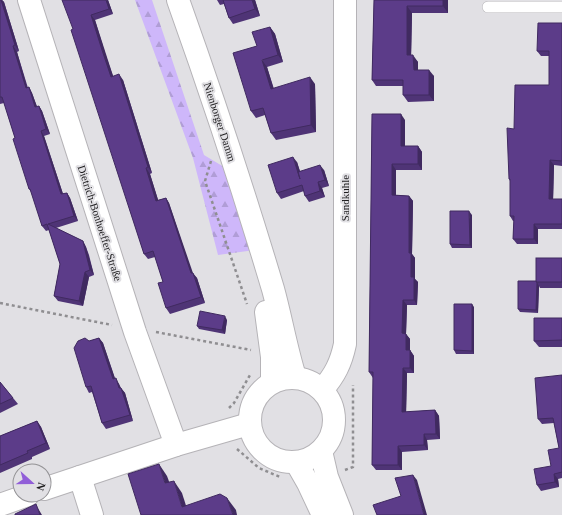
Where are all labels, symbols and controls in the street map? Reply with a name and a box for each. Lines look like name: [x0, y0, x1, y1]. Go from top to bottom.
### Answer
street label: Nienborger Damm: [202, 81, 239, 164]
street label: Dietrich-Bonhoeffer-Straße: [76, 164, 124, 283]
street label: Sandkuhle: [339, 175, 351, 221]
north arrow: [12, 463, 52, 503]
text: N: [34, 481, 48, 492]

